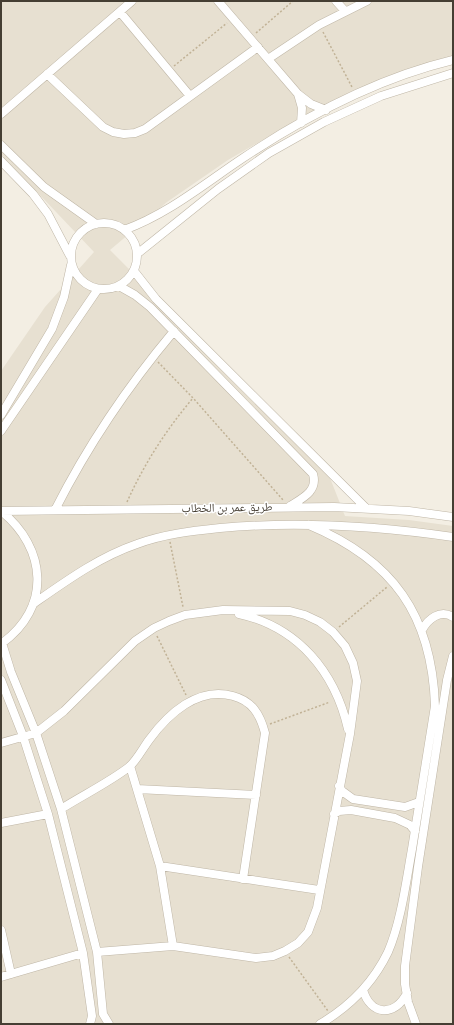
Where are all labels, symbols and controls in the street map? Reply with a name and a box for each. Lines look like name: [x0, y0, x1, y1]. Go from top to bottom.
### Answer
street label: طريق عمر بن الخطاب: [181, 498, 273, 516]

